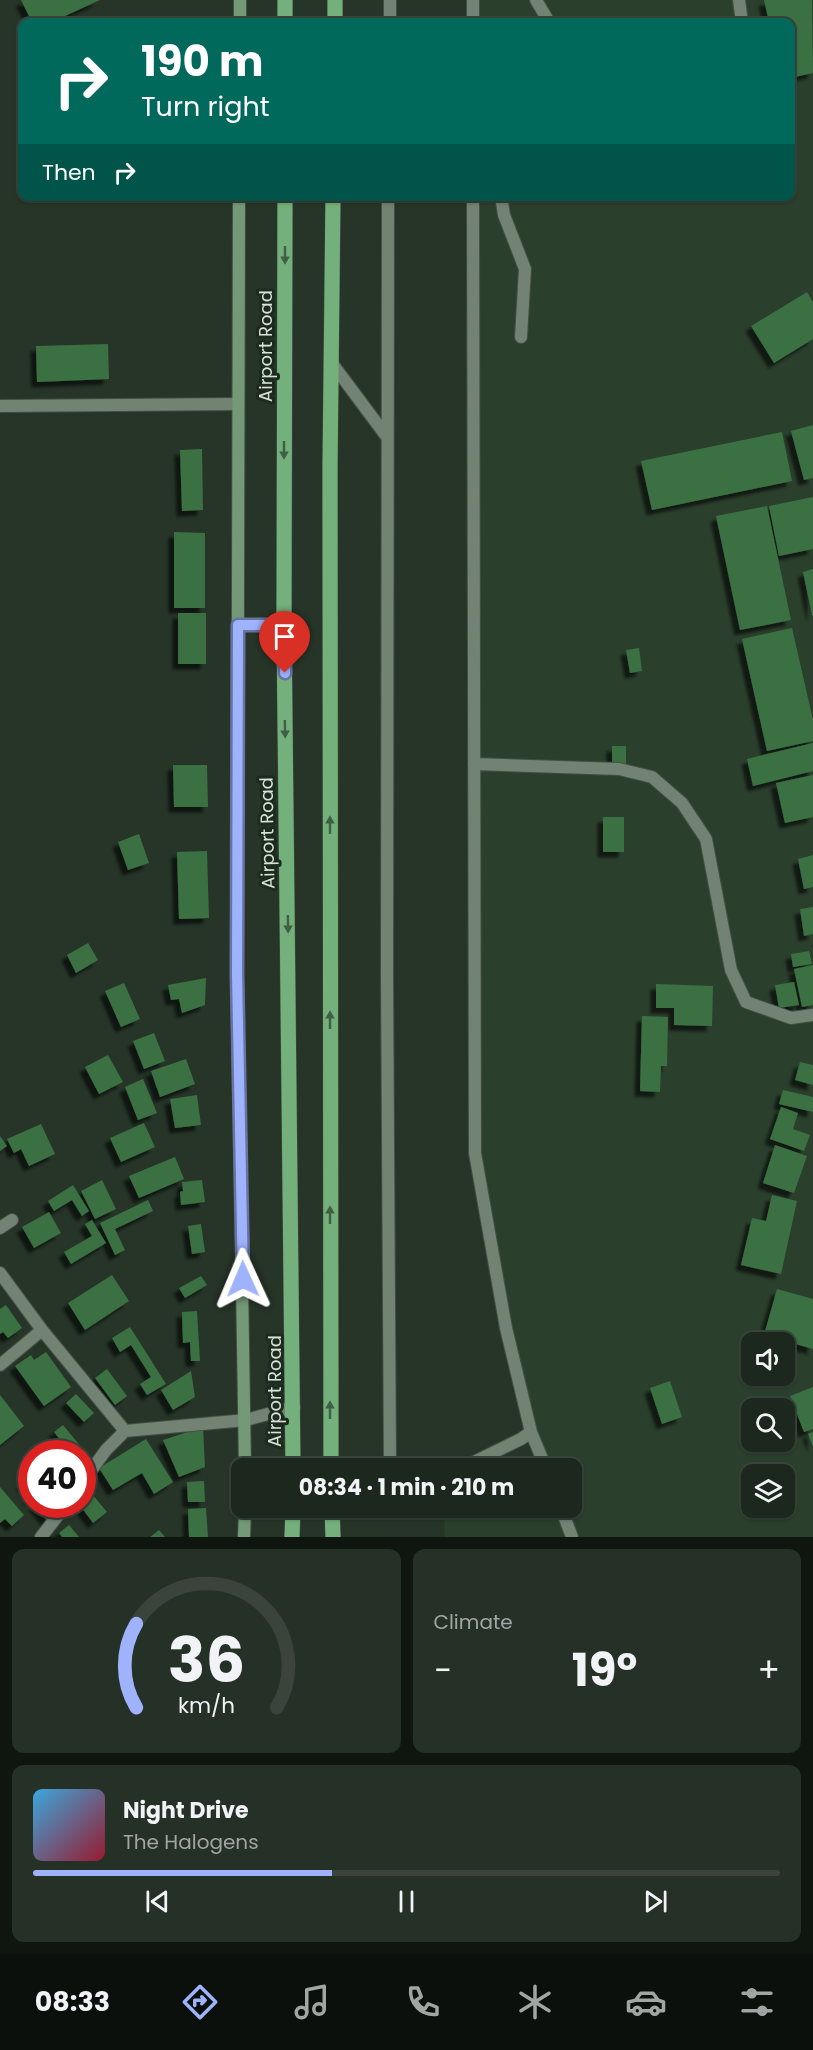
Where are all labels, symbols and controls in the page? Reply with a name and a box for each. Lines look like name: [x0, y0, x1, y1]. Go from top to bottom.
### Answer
text: 190 m: [141, 32, 263, 91]
icon: right: [42, 42, 120, 120]
text: Turn right: [141, 88, 270, 125]
icon: right: [108, 156, 141, 189]
text: Then: [42, 157, 96, 188]
one-way arrow: [280, 245, 290, 264]
street label: Airport Road: [253, 290, 278, 402]
one-way arrow: [279, 440, 289, 459]
pin: [259, 611, 310, 673]
icon: arrive: [268, 620, 301, 653]
one-way arrow: [281, 719, 290, 738]
street label: Airport Road: [254, 777, 280, 889]
one-way arrow: [325, 816, 335, 835]
one-way arrow: [283, 914, 293, 933]
one-way arrow: [325, 1011, 335, 1030]
one-way arrow: [325, 1206, 335, 1225]
position arrow: [211, 1247, 275, 1311]
map controls: [741, 1332, 795, 1518]
button: sound: [741, 1332, 795, 1386]
street label: Airport Road: [262, 1335, 287, 1447]
button: search: [741, 1398, 795, 1452]
one-way arrow: [325, 1401, 335, 1420]
speed limit sign: 40: [18, 1440, 96, 1518]
button: layers: [741, 1464, 795, 1518]
text: 08:34 · 1 min · 210 m: [299, 1472, 514, 1503]
text: Climate: [434, 1608, 513, 1636]
text: 36: [167, 1616, 245, 1704]
text: 19°: [572, 1639, 637, 1702]
text: −: [434, 1647, 452, 1694]
text: +: [757, 1647, 780, 1694]
text: km/h: [178, 1690, 235, 1721]
text: Night Drive: [123, 1795, 249, 1826]
text: The Halogens: [123, 1828, 259, 1856]
icon: previous: [141, 1885, 174, 1918]
icon: pause: [390, 1885, 423, 1918]
icon: next: [639, 1885, 672, 1918]
icon: directions: [179, 1981, 221, 2023]
icon: music: [291, 1981, 333, 2023]
icon: phone: [402, 1981, 444, 2023]
icon: climate: [514, 1981, 556, 2023]
icon: car: [625, 1981, 667, 2023]
icon: filters: [736, 1981, 778, 2023]
text: 08:33: [35, 1983, 110, 2020]

